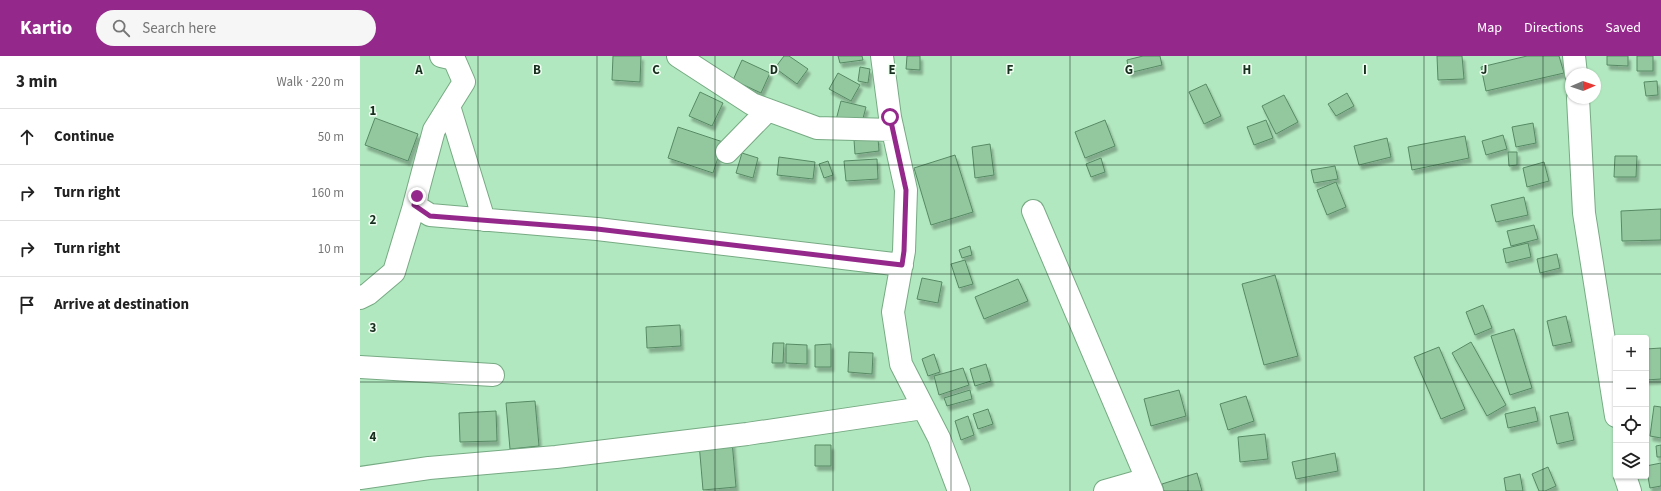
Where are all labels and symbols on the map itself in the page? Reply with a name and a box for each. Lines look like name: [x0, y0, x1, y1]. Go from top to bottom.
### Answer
text: A: [414, 61, 423, 79]
text: B: [533, 61, 541, 79]
text: C: [652, 61, 660, 79]
text: D: [770, 61, 778, 79]
text: E: [888, 61, 896, 79]
text: F: [1007, 61, 1014, 79]
text: G: [1125, 61, 1133, 79]
text: H: [1243, 61, 1251, 79]
text: I: [1363, 61, 1367, 79]
text: J: [1481, 61, 1487, 79]
north arrow: [1565, 68, 1601, 104]
text: 1: [370, 102, 377, 120]
route start: [881, 108, 899, 126]
route end: [408, 187, 426, 205]
text: 2: [370, 211, 377, 229]
text: 3: [370, 319, 377, 337]
text: 4: [370, 428, 377, 446]

